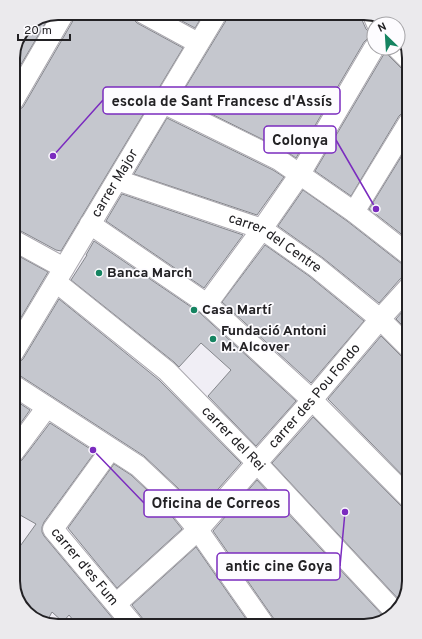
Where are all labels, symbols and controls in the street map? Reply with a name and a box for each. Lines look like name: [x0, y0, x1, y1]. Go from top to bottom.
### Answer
scale bar: [18, 16, 70, 42]
north arrow: [366, 16, 406, 56]
text: N: [376, 20, 389, 36]
text: 20 m: [24, 23, 52, 39]
callout: escola de Sant Francesc d'Assís: [103, 87, 340, 114]
text: escola de Sant Francesc d'Assís: [112, 93, 332, 112]
callout: Colonya: [264, 126, 336, 153]
text: Colonya: [272, 132, 328, 151]
street label: carrer Major: [88, 145, 142, 221]
street label: carrer del Centre: [226, 210, 325, 277]
place label: Banca March: [107, 265, 192, 282]
marker: Banca March: [94, 268, 104, 278]
place label: Casa Martí: [202, 302, 272, 319]
marker: Casa Martí: [189, 305, 199, 315]
place label: Fundació Antoni M. Alcover: [221, 323, 326, 356]
marker: Fundació Antoni M. Alcover: [208, 334, 218, 344]
street label: carrer des Pou Fondo: [265, 340, 364, 452]
street label: carrer del Rei: [198, 403, 269, 475]
callout: Oficina de Correos: [144, 490, 289, 517]
text: Oficina de Correos: [152, 495, 280, 514]
street label: carrer d'es Fum: [47, 524, 122, 609]
callout: antic cine Goya: [217, 553, 340, 580]
text: antic cine Goya: [225, 558, 333, 577]

